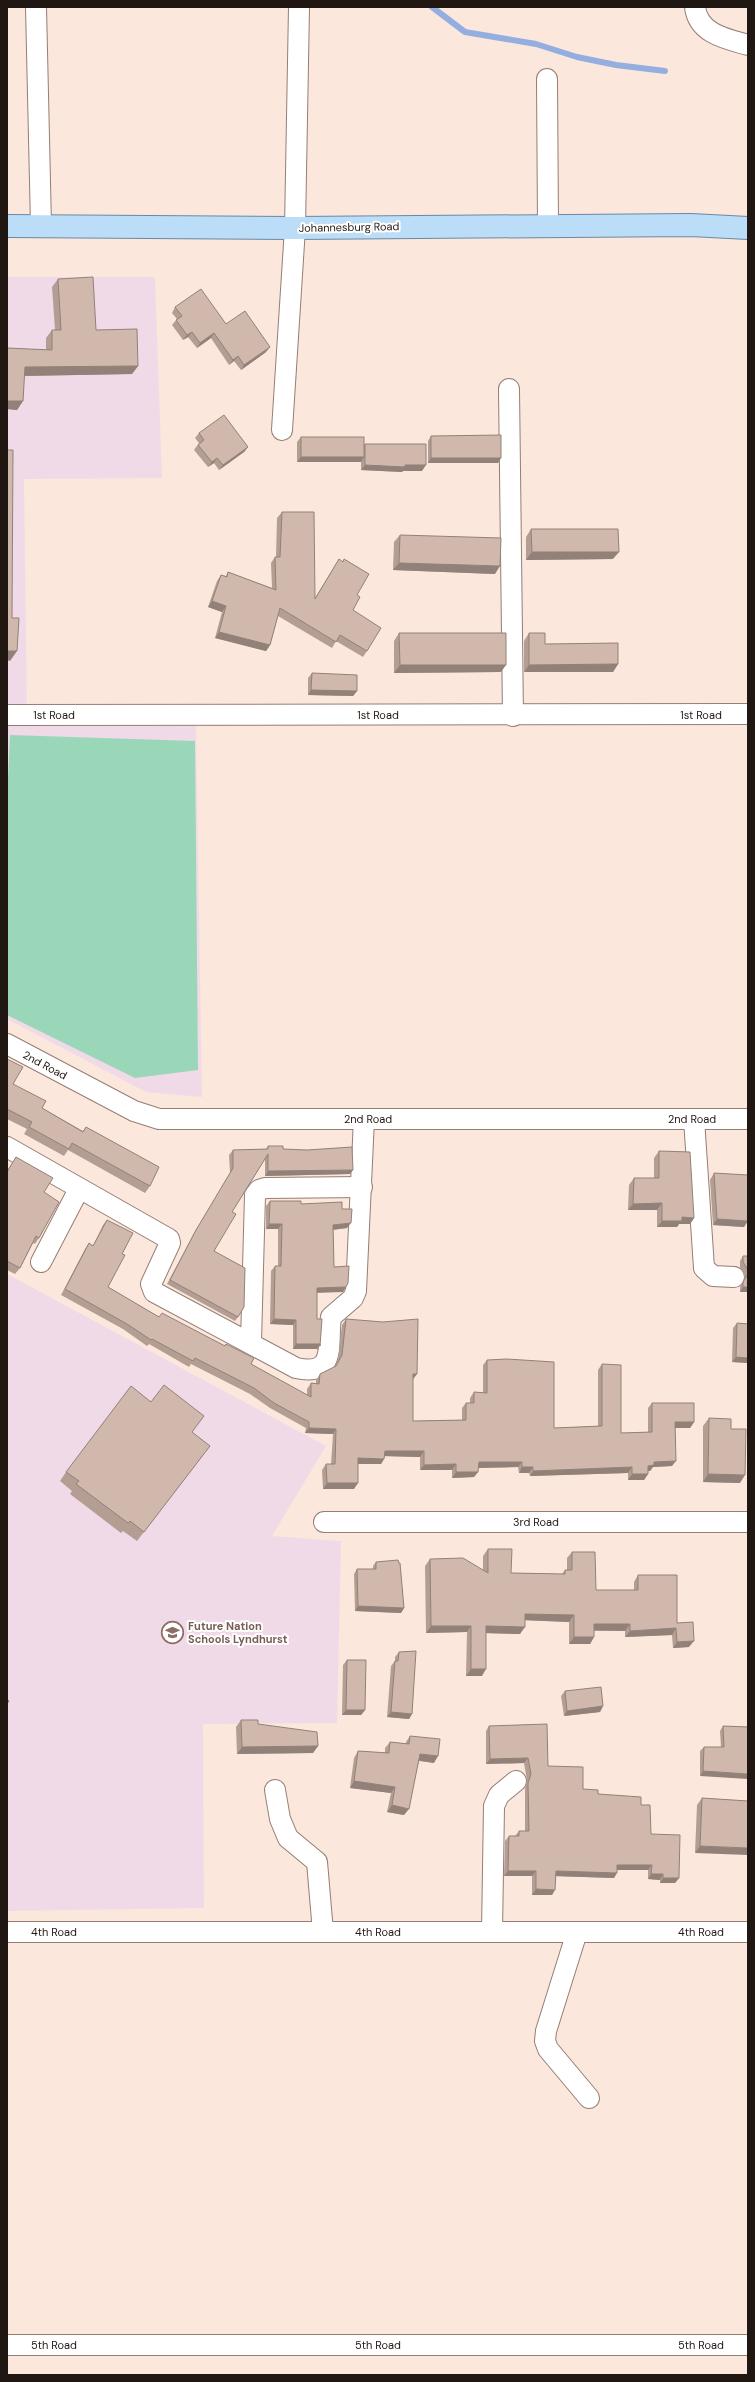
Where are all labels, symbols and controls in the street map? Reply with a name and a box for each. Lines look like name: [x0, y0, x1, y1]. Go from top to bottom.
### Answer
street label: Johannesburg Road: [299, 219, 399, 235]
street label: 1st Road: [33, 708, 75, 722]
street label: 1st Road: [357, 708, 399, 722]
street label: 1st Road: [680, 708, 722, 722]
street label: 2nd Road: [20, 1048, 70, 1083]
street label: 2nd Road: [344, 1112, 392, 1126]
street label: 2nd Road: [668, 1112, 716, 1126]
street label: 3rd Road: [513, 1515, 559, 1529]
school or university icon: Future Nation Schools Lyndhurst: [160, 1619, 186, 1645]
place label: Future Nation Schools Lyndhurst: [188, 1619, 288, 1646]
street label: 4th Road: [31, 1925, 77, 1939]
street label: 4th Road: [355, 1925, 401, 1939]
street label: 4th Road: [678, 1925, 724, 1939]
street label: 5th Road: [31, 2338, 77, 2352]
street label: 5th Road: [355, 2338, 401, 2352]
street label: 5th Road: [678, 2338, 724, 2352]

